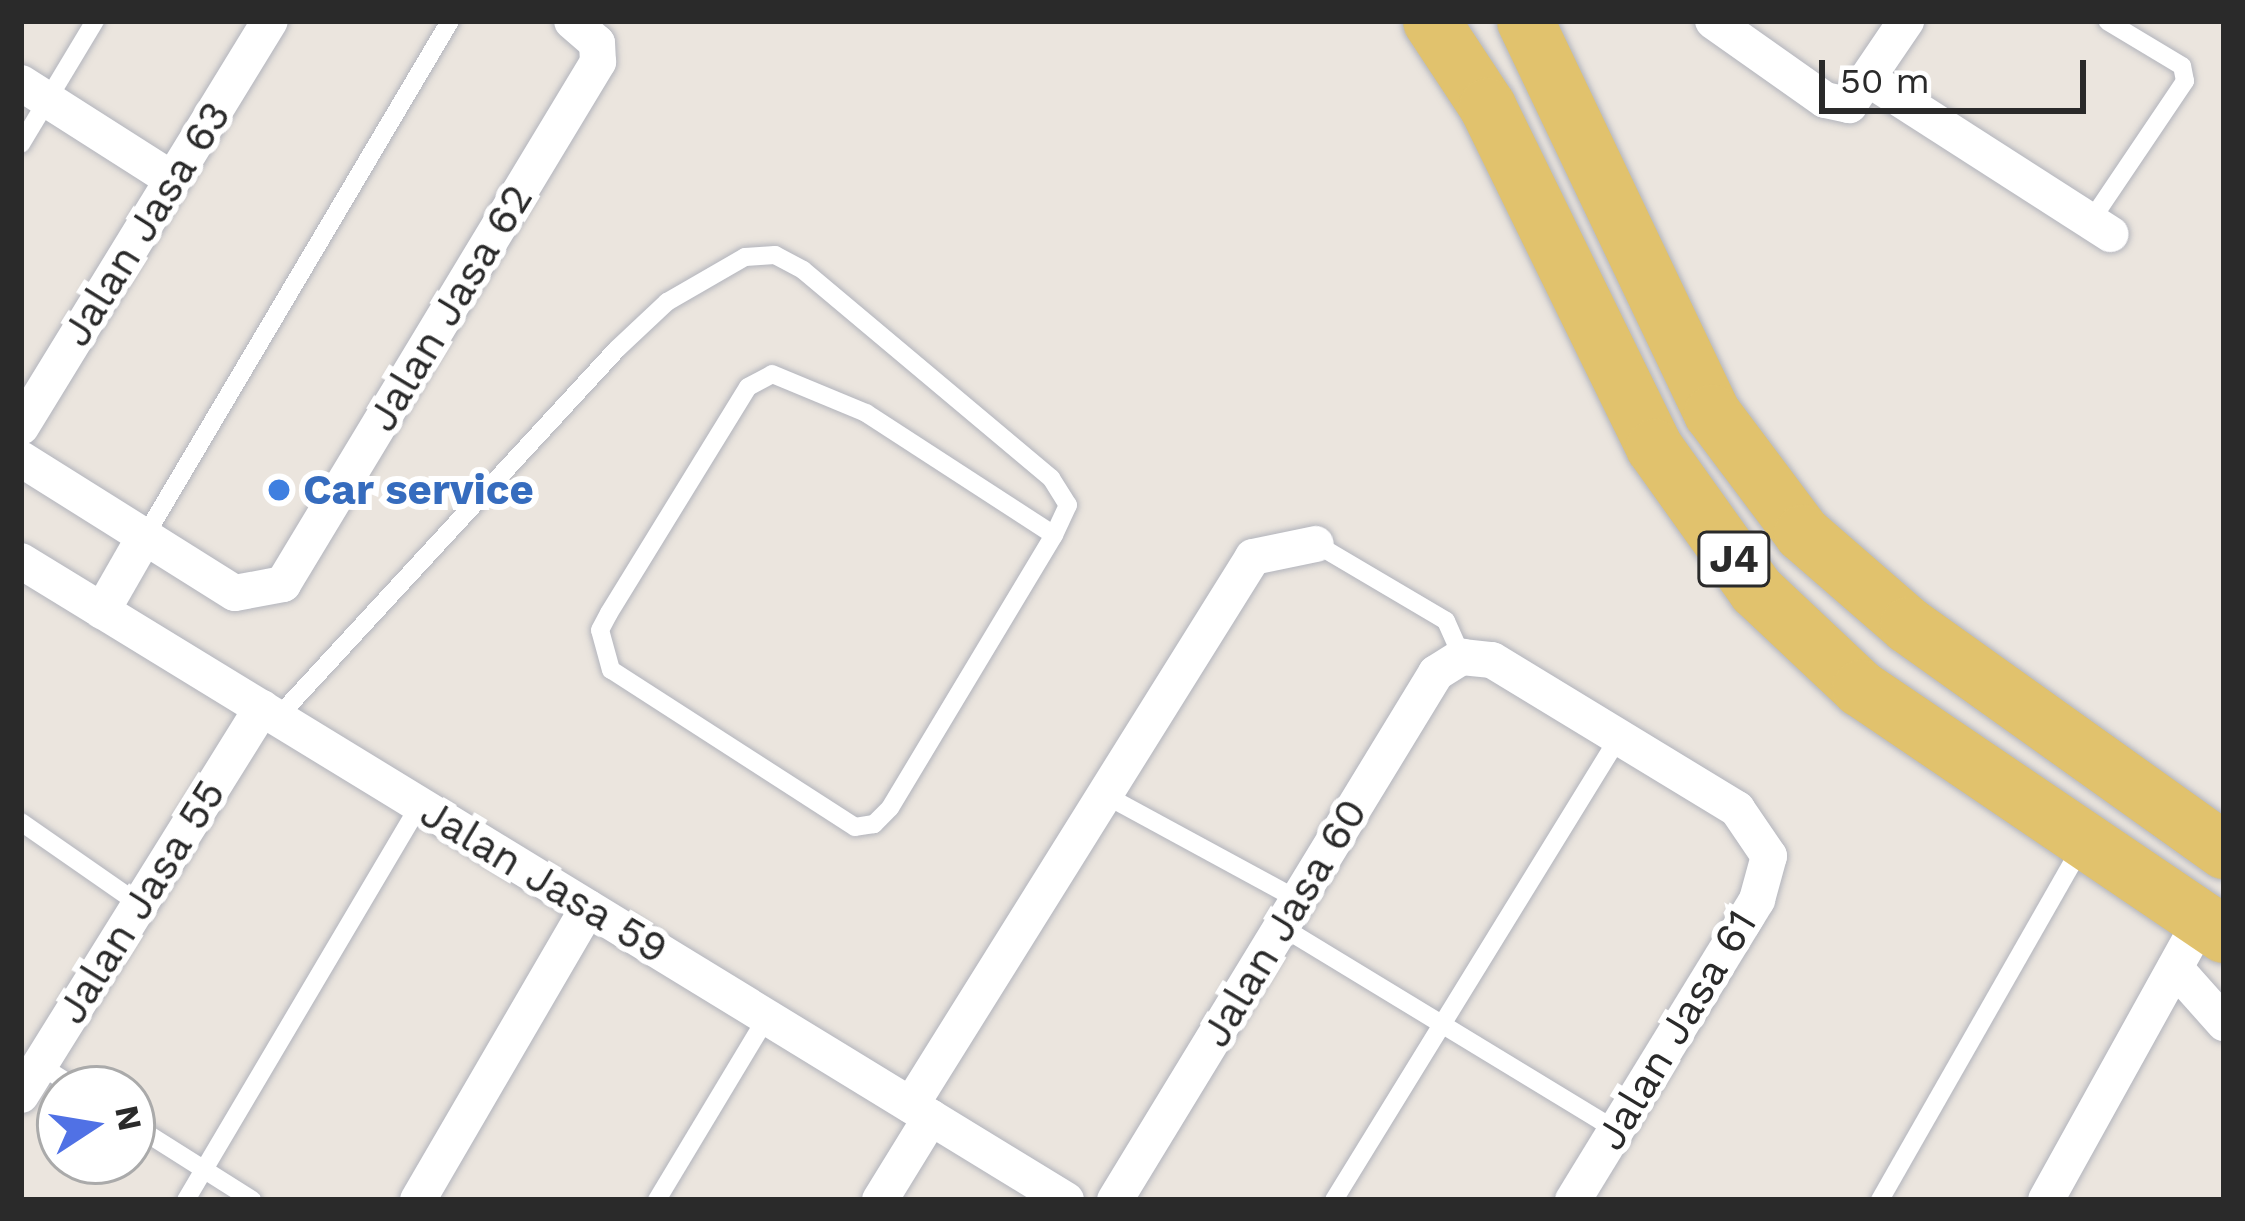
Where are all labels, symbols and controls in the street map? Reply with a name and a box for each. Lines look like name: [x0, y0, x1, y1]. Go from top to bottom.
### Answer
scale bar: [1825, 36, 2092, 110]
text: 50 m: [1840, 60, 1930, 102]
street label: Jalan Jasa 63: [50, 92, 242, 356]
street label: Jalan Jasa 62: [356, 175, 544, 441]
place label: Car service: [303, 465, 535, 515]
marker: Car service: [266, 477, 292, 503]
road number: J4: [1695, 526, 1773, 592]
street label: Jalan Jasa 55: [46, 770, 236, 1034]
street label: Jalan Jasa 59: [411, 787, 677, 975]
street label: Jalan Jasa 60: [1190, 789, 1378, 1057]
street label: Jalan Jasa 61: [1584, 900, 1768, 1160]
north arrow: [36, 1065, 156, 1185]
text: N: [107, 1102, 150, 1134]

